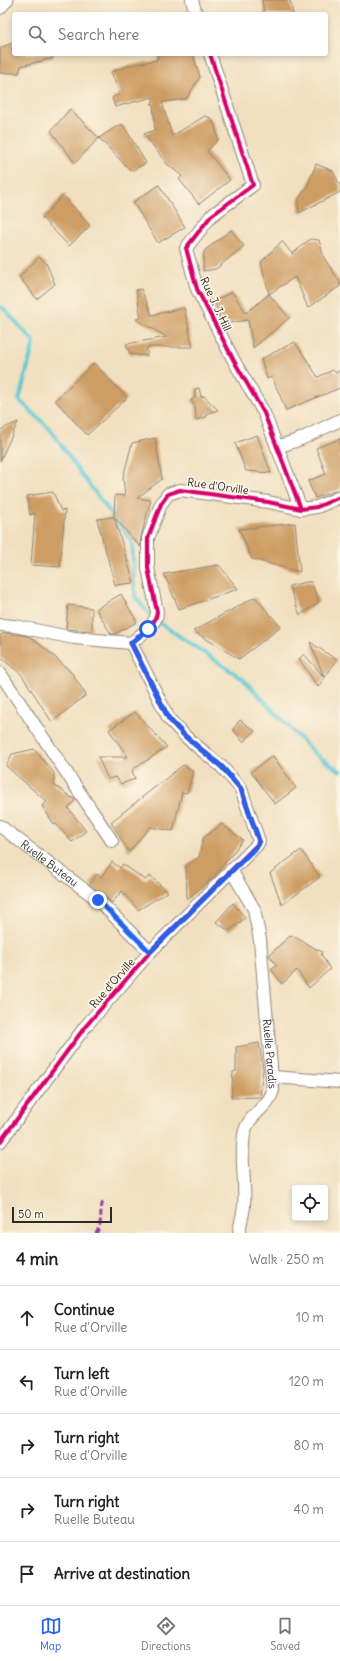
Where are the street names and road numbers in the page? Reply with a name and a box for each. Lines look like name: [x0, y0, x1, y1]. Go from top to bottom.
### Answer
street label: Rue J. J. Hill: [197, 275, 235, 333]
street label: Rue d'Orville: [186, 475, 250, 497]
street label: Ruelle Buteau: [18, 837, 82, 890]
street label: Rue d'Orville: [86, 955, 138, 1011]
street label: Ruelle Paradis: [260, 1018, 280, 1089]

